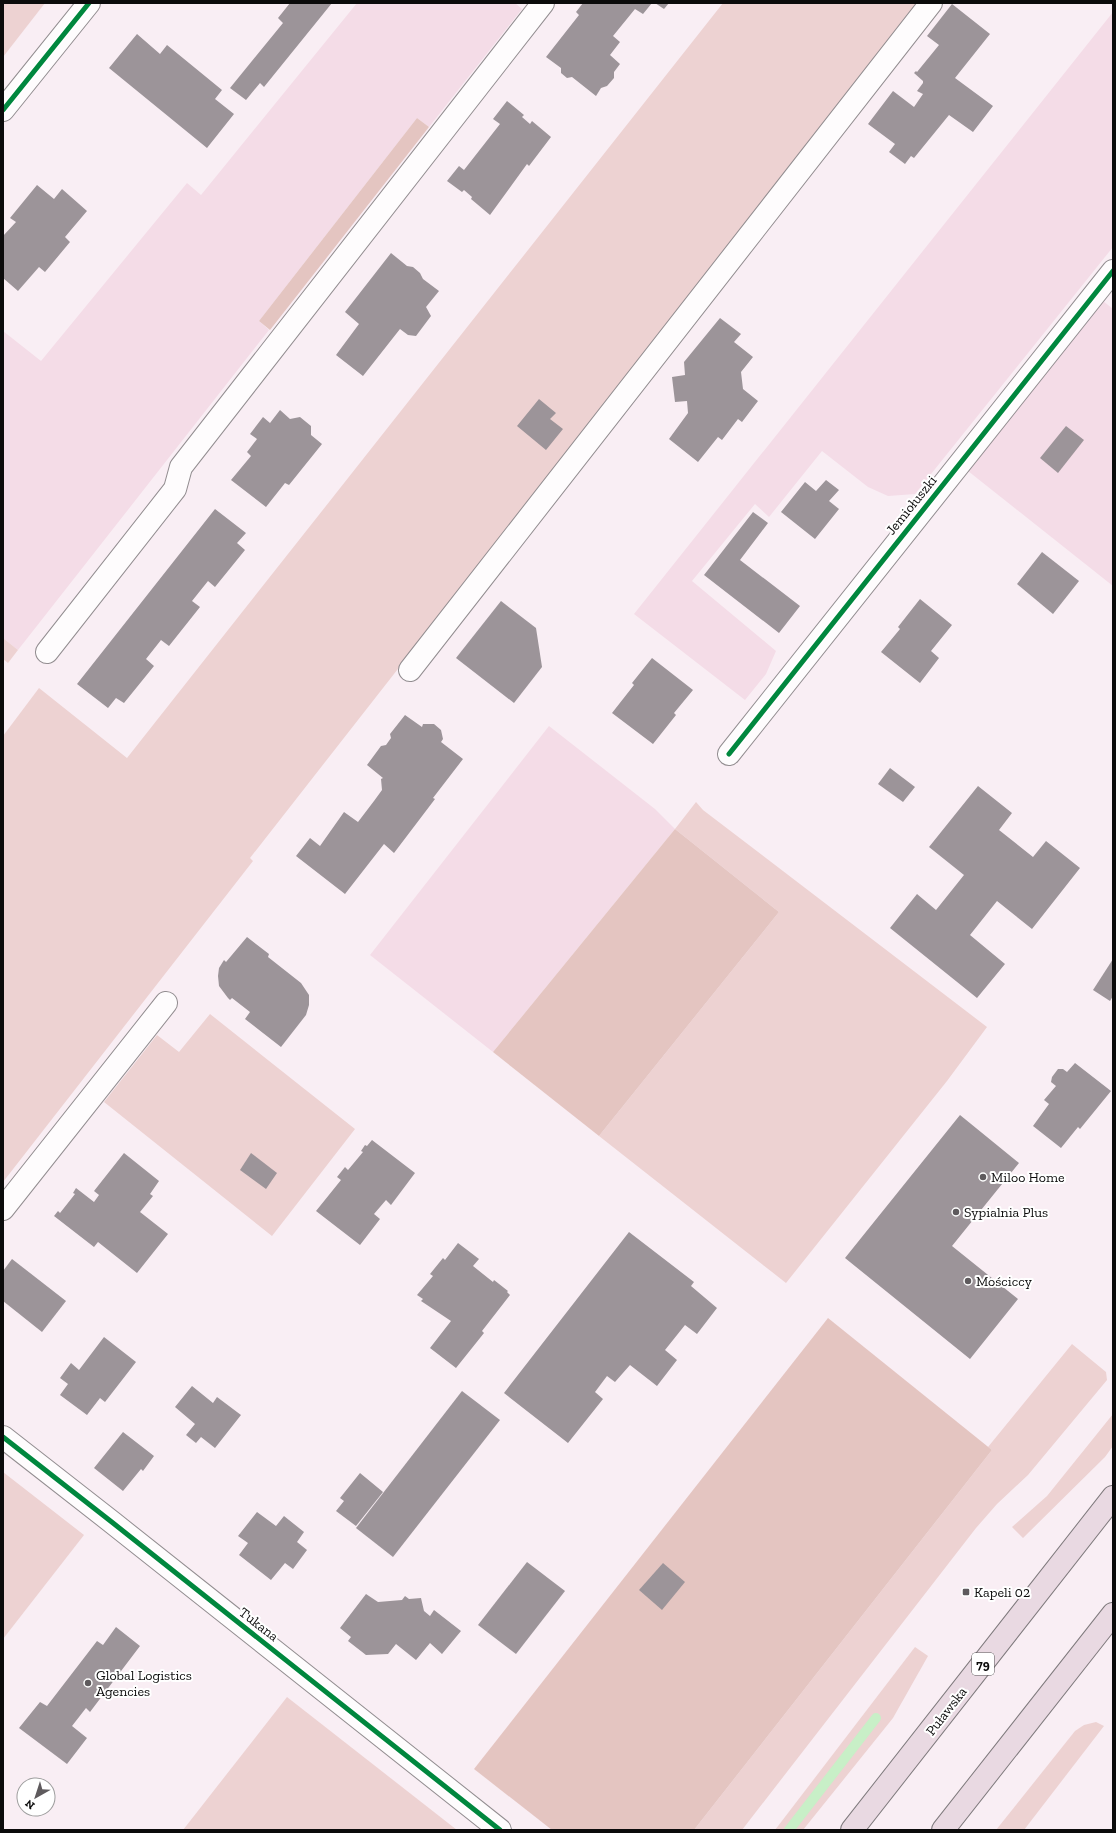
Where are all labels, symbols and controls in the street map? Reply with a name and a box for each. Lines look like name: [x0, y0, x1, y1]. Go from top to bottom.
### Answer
street label: Jemiołuszki: [882, 472, 940, 538]
place label: Miloo Home: [991, 1169, 1065, 1186]
marker: Miloo Home: [978, 1172, 988, 1182]
place label: Sypialnia Plus: [964, 1204, 1048, 1221]
marker: Sypialnia Plus: [951, 1207, 961, 1217]
place label: Mościccy: [976, 1273, 1033, 1290]
marker: Mościccy: [963, 1276, 973, 1286]
place label: Kapeli 02: [974, 1584, 1030, 1601]
marker: Kapeli 02: [961, 1587, 971, 1597]
street label: Tukana: [236, 1604, 282, 1645]
road number: 79: [972, 1653, 994, 1675]
place label: Global Logistics Agencies: [96, 1667, 192, 1700]
marker: Global Logistics Agencies: [83, 1678, 93, 1688]
street label: Puławska: [922, 1683, 971, 1739]
north arrow: [16, 1777, 56, 1817]
text: N: [22, 1796, 37, 1812]

